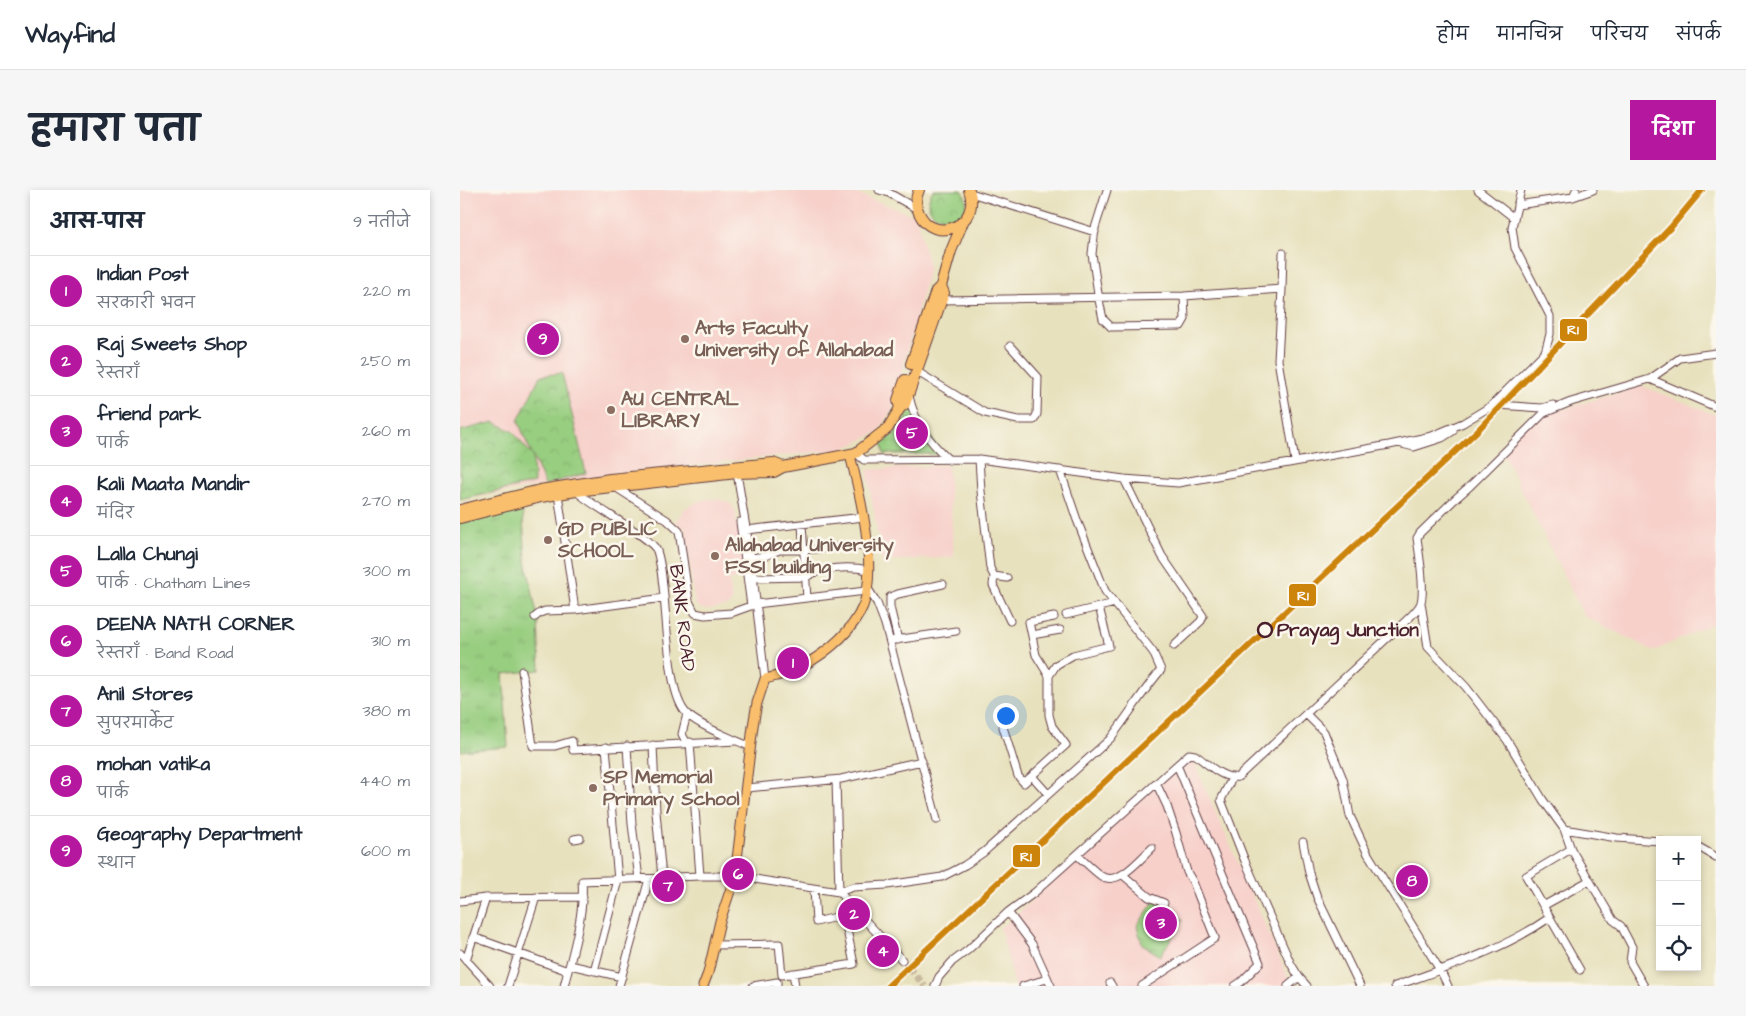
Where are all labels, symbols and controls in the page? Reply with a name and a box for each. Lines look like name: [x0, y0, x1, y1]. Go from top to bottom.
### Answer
text: Wayfind: [25, 18, 115, 52]
text: होम: [1437, 22, 1469, 47]
text: मानचित्र: [1497, 22, 1563, 47]
text: परिचय: [1591, 22, 1648, 47]
text: संपर्क: [1676, 22, 1721, 47]
button: दिशा: [1630, 100, 1716, 160]
text: हमारा पता: [30, 105, 200, 154]
text: आस-पास: [50, 207, 144, 236]
text: 9 नतीजे: [353, 211, 410, 233]
text: Indian Post: [97, 261, 189, 288]
text: 1: [65, 280, 67, 302]
text: 220 m: [363, 280, 410, 302]
text: सरकारी भवन: [97, 292, 195, 314]
place label: Arts Faculty University of Allahabad: [695, 315, 894, 365]
line badge: R1: [1559, 318, 1588, 342]
pin: 9: [527, 320, 559, 358]
text: R1: [1567, 320, 1579, 340]
text: Raj Sweets Shop: [97, 331, 247, 358]
marker: Arts Faculty University of Allahabad: [679, 333, 691, 345]
text: 2: [61, 350, 71, 372]
text: 250 m: [361, 350, 410, 372]
text: रेस्तराँ: [97, 362, 140, 384]
place label: AU CENTRAL LIBRARY: [621, 386, 740, 435]
text: friend park: [97, 401, 201, 428]
marker: AU CENTRAL LIBRARY: [605, 404, 617, 416]
pin: 5: [896, 414, 928, 452]
text: 3: [62, 420, 70, 442]
text: 260 m: [362, 420, 410, 442]
text: पार्क: [97, 432, 128, 454]
text: Kali Maata Mandir: [97, 471, 250, 498]
text: 4: [61, 490, 71, 512]
text: 270 m: [362, 490, 410, 512]
text: मंदिर: [97, 502, 134, 524]
place label: GD PUBLIC SCHOOL: [557, 516, 657, 565]
place label: Allahabad University FSSI building: [725, 532, 894, 582]
marker: GD PUBLIC SCHOOL: [542, 534, 554, 546]
text: Lalla Chungi: [97, 541, 198, 568]
marker: Allahabad University FSSI building: [709, 550, 721, 562]
text: 5: [60, 560, 72, 582]
text: 300 m: [363, 560, 410, 582]
street label: BANK ROAD: [662, 563, 702, 673]
text: पार्क · Chatham Lines: [97, 572, 251, 594]
line badge: R1: [1288, 583, 1317, 607]
text: R1: [1297, 586, 1309, 606]
text: DEENA NATH CORNER: [97, 611, 295, 638]
place label: Prayag Junction: [1277, 617, 1419, 645]
marker: Prayag Junction: [1257, 622, 1273, 638]
text: 6: [61, 630, 71, 652]
text: 310 m: [371, 630, 410, 652]
text: रेस्तराँ · Band Road: [97, 642, 233, 664]
pin: 1: [777, 644, 809, 682]
text: Anil Stores: [97, 681, 193, 708]
text: 7: [61, 700, 71, 722]
text: 380 m: [363, 700, 410, 722]
your location: [993, 703, 1019, 729]
text: सुपरमार्केट: [97, 712, 174, 734]
text: mohan vatika: [97, 751, 210, 778]
place label: SP Memorial Primary School: [602, 764, 739, 814]
text: 8: [61, 770, 71, 792]
text: 440 m: [359, 770, 410, 792]
text: पार्क: [97, 782, 128, 804]
marker: SP Memorial Primary School: [587, 782, 599, 794]
text: Geography Department: [97, 821, 302, 848]
map controls: [1656, 836, 1701, 971]
button: +: [1656, 836, 1701, 881]
text: 9: [61, 840, 71, 862]
text: 600 m: [361, 840, 410, 862]
line badge: R1: [1012, 844, 1041, 868]
text: R1: [1020, 847, 1032, 867]
text: स्थान: [97, 852, 135, 874]
pin: 6: [722, 855, 754, 893]
pin: 8: [1396, 862, 1428, 900]
pin: 7: [652, 867, 684, 905]
button: −: [1656, 881, 1701, 926]
pin: 2: [838, 895, 870, 933]
pin: 3: [1145, 904, 1177, 942]
button: locate: [1656, 926, 1701, 971]
pin: 4: [867, 932, 899, 970]

